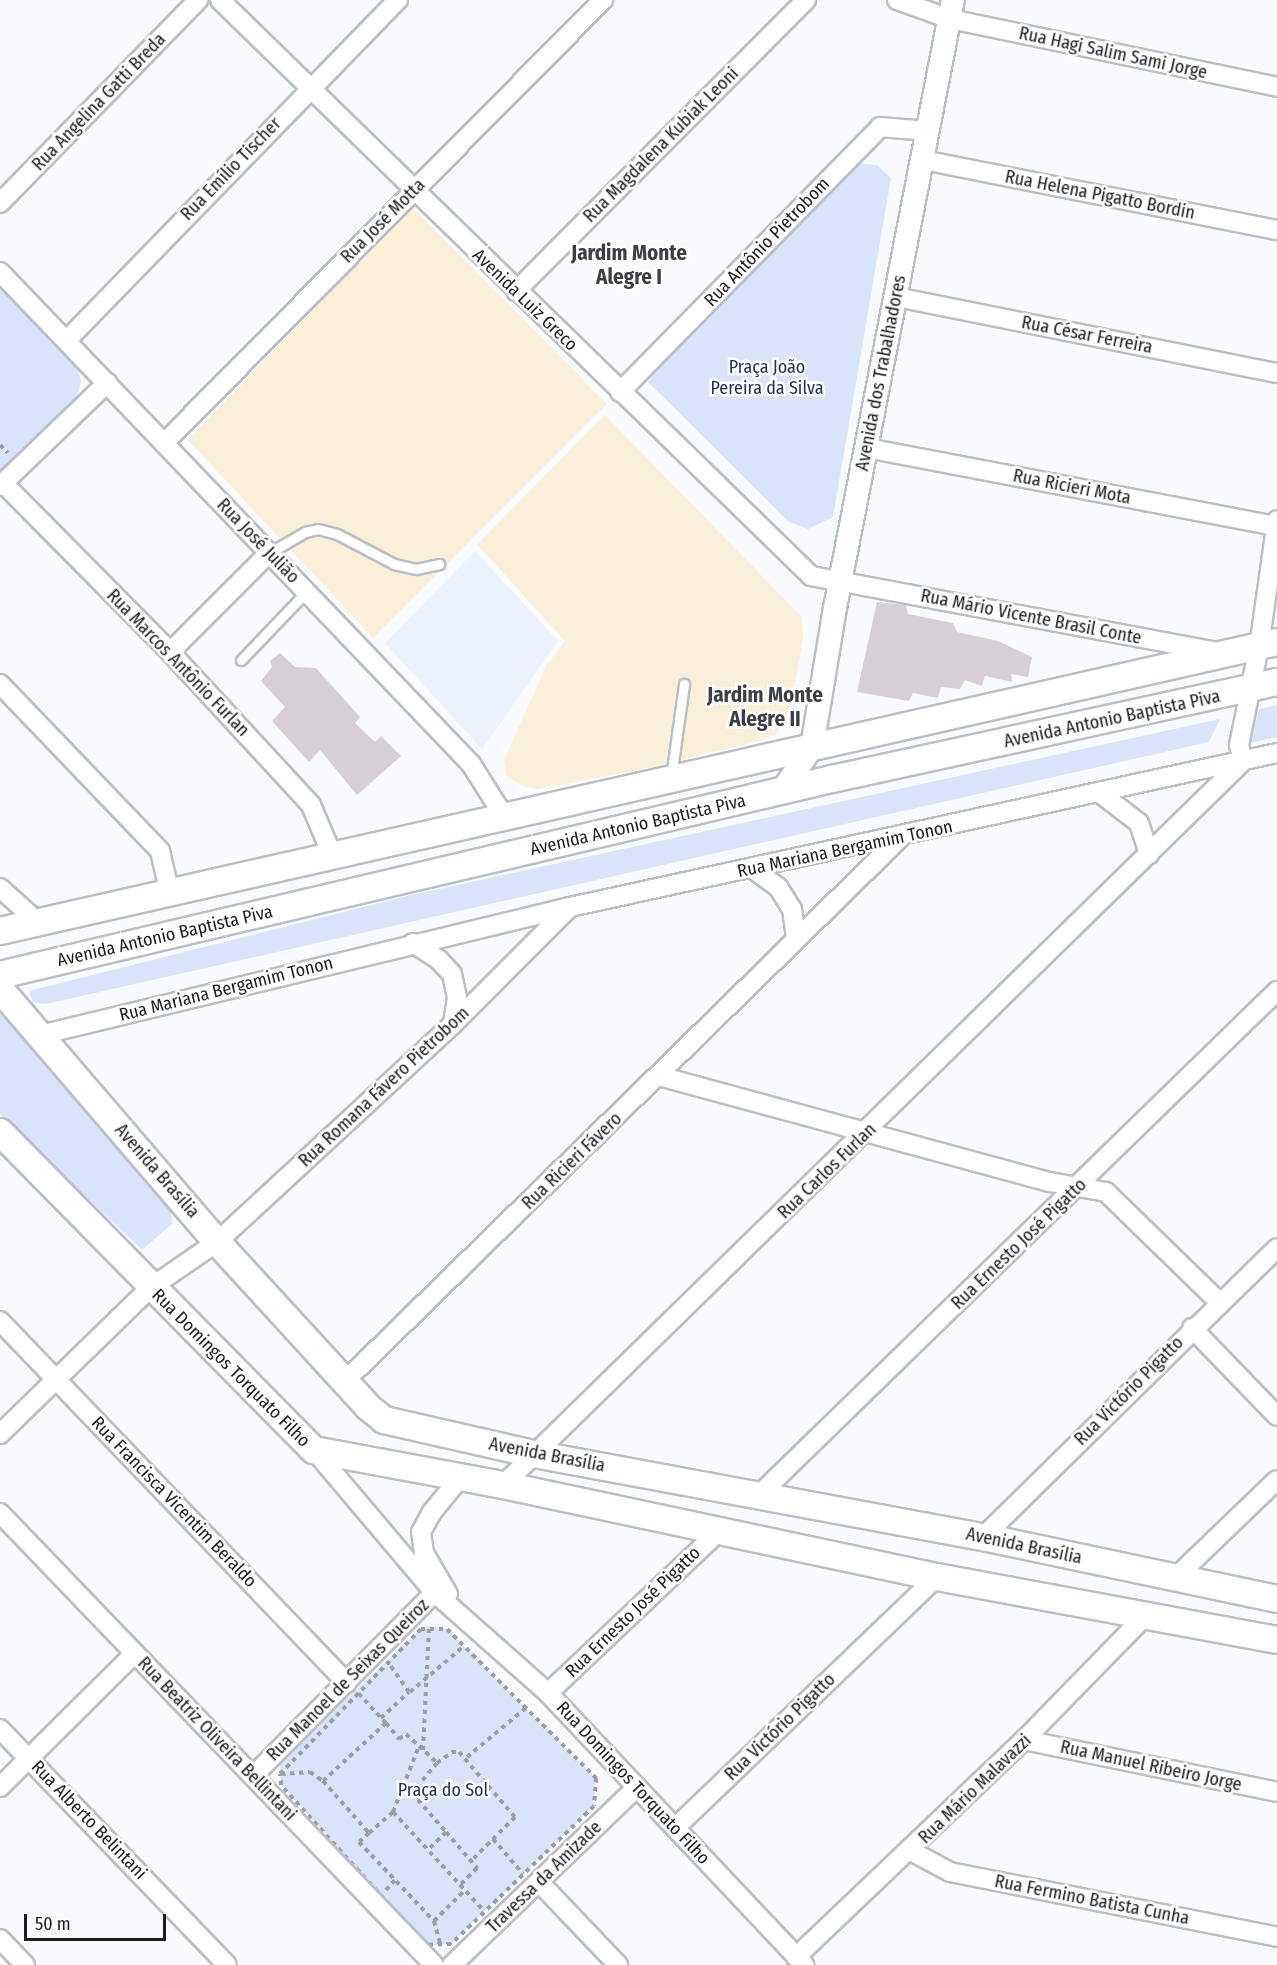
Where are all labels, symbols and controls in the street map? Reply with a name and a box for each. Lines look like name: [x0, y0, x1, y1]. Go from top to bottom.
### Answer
street label: Rua Hagi Salim Sami Jorge: [1017, 22, 1209, 84]
street label: Rua Angelina Gatti Breda: [28, 29, 170, 175]
street label: Rua Magdalena Kubiak Leoni: [579, 63, 743, 227]
street label: Rua Emílio Tischer: [176, 113, 286, 225]
street label: Rua Helena Pigatto Bordin: [1003, 166, 1197, 224]
street label: Rua Antônio Pietrobom: [700, 173, 834, 311]
street label: Rua José Motta: [336, 174, 430, 268]
district label: Jardim Monte Alegre I: [571, 240, 687, 290]
street label: Avenida Luiz Greco: [468, 244, 582, 356]
street label: Avenida dos Trabalhadores: [851, 273, 911, 473]
street label: Rua César Ferreira: [1020, 312, 1154, 358]
park label: Praça João Pereira da Silva: [710, 357, 824, 400]
street label: Rua Ricieri Mota: [1011, 465, 1133, 509]
street label: Rua José Julião: [212, 494, 304, 588]
street label: Rua Marcos Antônio Furlan: [102, 585, 254, 741]
street label: Rua Mário Vicente Brasil Conte: [919, 585, 1143, 649]
district label: Jardim Monte Alegre II: [707, 682, 823, 732]
street label: Avenida Antonio Baptista Piva: [1002, 686, 1222, 752]
street label: Avenida Antonio Baptista Piva: [528, 790, 748, 860]
street label: Rua Mariana Bergamim Tonon: [735, 816, 955, 882]
street label: Avenida Antonio Baptista Piva: [55, 901, 275, 971]
street label: Rua Mariana Bergamim Tonon: [117, 952, 335, 1026]
street label: Rua Romana Fávero Pietrobom: [294, 1002, 474, 1172]
street label: Rua Ricieri Fávero: [518, 1108, 626, 1214]
street label: Avenida Brasília: [110, 1119, 204, 1223]
street label: Rua Carlos Furlan: [773, 1119, 881, 1223]
street label: Rua Ernesto José Pigatto: [947, 1174, 1091, 1314]
street label: Rua Domingos Torquato Filho: [147, 1284, 315, 1452]
street label: Rua Victório Pigatto: [1070, 1332, 1188, 1450]
street label: Rua Francisca Vicentim Beraldo: [87, 1412, 261, 1592]
street label: Avenida Brasília: [487, 1433, 607, 1477]
street label: Avenida Brasília: [964, 1523, 1084, 1569]
street label: Rua Ernesto José Pigatto: [561, 1542, 705, 1682]
street label: Rua Manoel de Seixas Queiroz: [262, 1594, 434, 1766]
street label: Rua Beatriz Oliveira Bellintani: [133, 1653, 301, 1825]
street label: Rua Victório Pigatto: [720, 1669, 840, 1785]
street label: Rua Domingos Torquato Filho: [552, 1697, 714, 1869]
street label: Rua Mário Malavazzi: [914, 1730, 1036, 1848]
street label: Rua Manuel Ribeiro Jorge: [1058, 1736, 1244, 1796]
street label: Rua Alberto Belintani: [27, 1756, 151, 1884]
park label: Praça do Sol: [398, 1779, 488, 1801]
street label: Travessa da Amizade: [482, 1817, 606, 1937]
street label: Rua Fermino Batista Cunha: [993, 1871, 1191, 1929]
scale bar: [27, 1902, 170, 1940]
text: 50 m: [35, 1913, 71, 1935]

